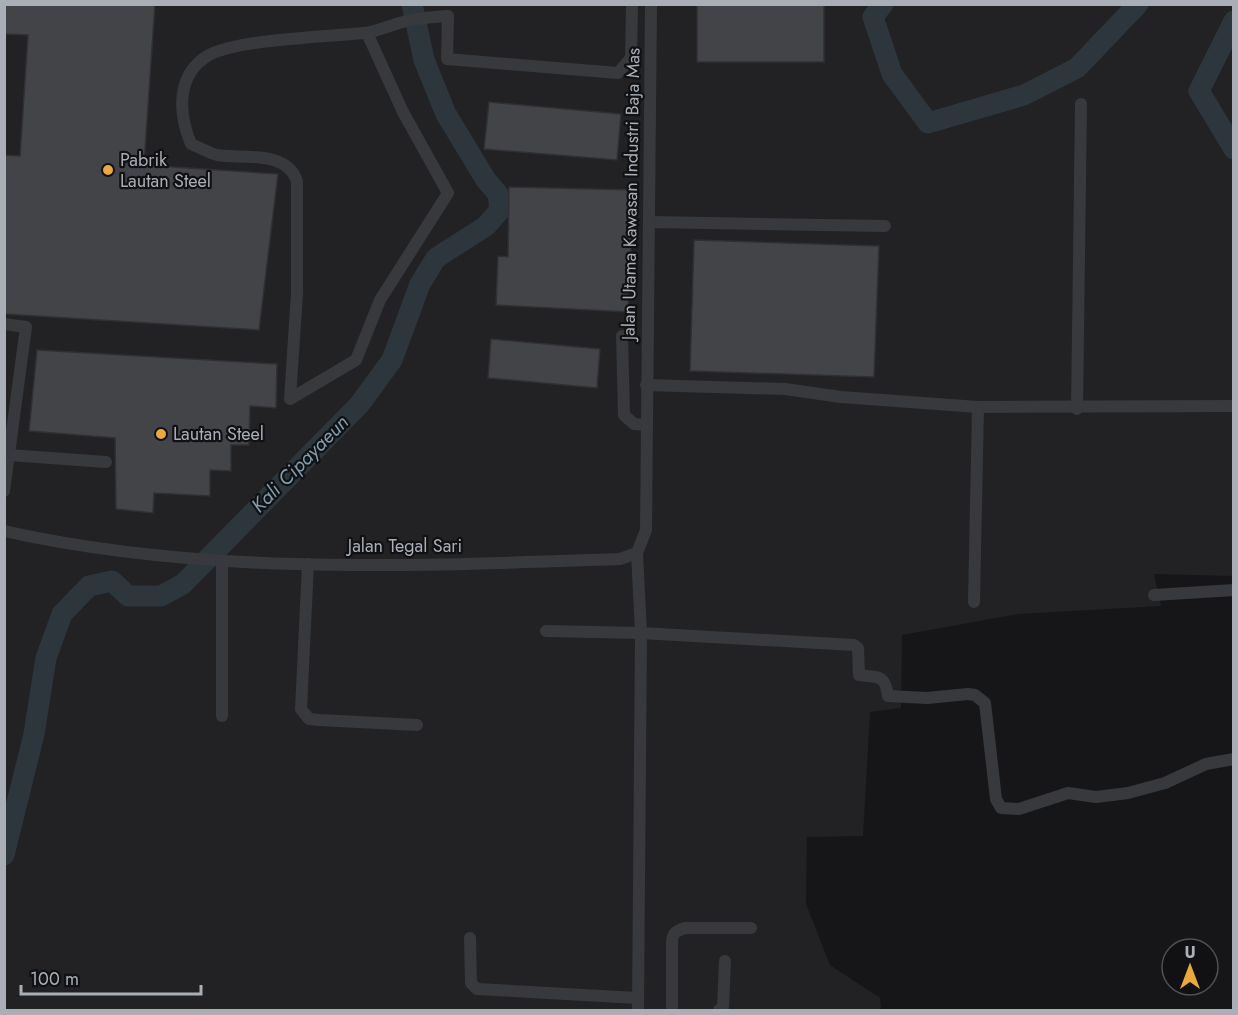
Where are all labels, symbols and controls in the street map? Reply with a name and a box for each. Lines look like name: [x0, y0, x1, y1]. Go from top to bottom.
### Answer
street label: Jalan Utama Kawasan Industri Baja Mas: [615, 48, 647, 342]
place label: Pabrik Lautan Steel: [120, 147, 211, 194]
marker: Pabrik Lautan Steel: [101, 163, 115, 177]
water label: Kali Cipayaeun: [245, 409, 355, 519]
place label: Lautan Steel: [173, 421, 264, 447]
marker: Lautan Steel: [154, 427, 168, 441]
street label: Jalan Tegal Sari: [346, 533, 462, 559]
north arrow: [1160, 937, 1220, 997]
text: U: [1184, 941, 1196, 964]
scale bar: [21, 958, 201, 996]
text: 100 m: [30, 966, 79, 992]

